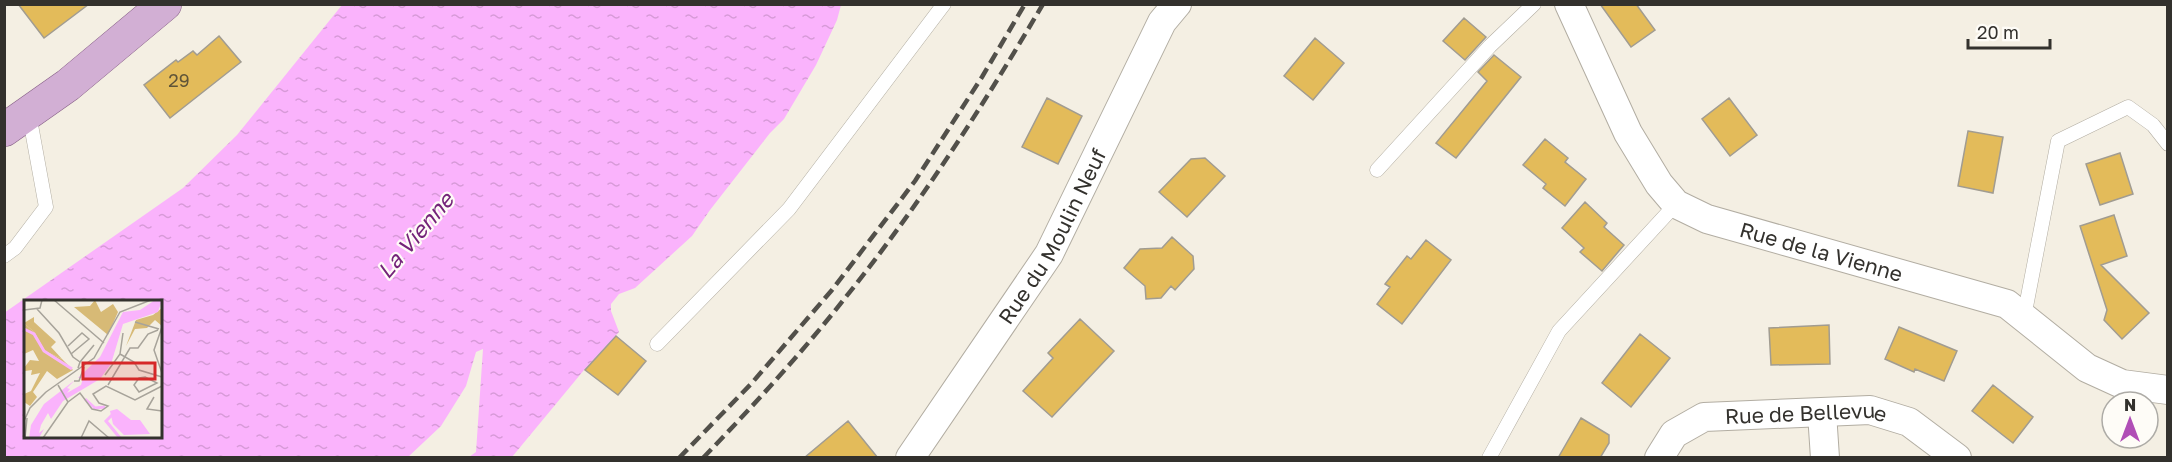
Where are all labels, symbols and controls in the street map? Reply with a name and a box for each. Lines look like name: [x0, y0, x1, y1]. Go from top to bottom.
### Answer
scale bar: [1968, 12, 2050, 50]
text: 20 m: [1977, 21, 2019, 43]
house number: 29: [168, 69, 190, 91]
street label: Rue du Moulin Neuf: [992, 144, 1112, 329]
water label: La Vienne: [371, 185, 460, 283]
street label: Rue de la Vienne: [1737, 216, 1906, 287]
inset map: [24, 300, 162, 438]
north arrow: [2100, 390, 2160, 450]
text: N: [2124, 395, 2136, 415]
street label: Rue de Bellevue: [1724, 397, 1890, 429]

